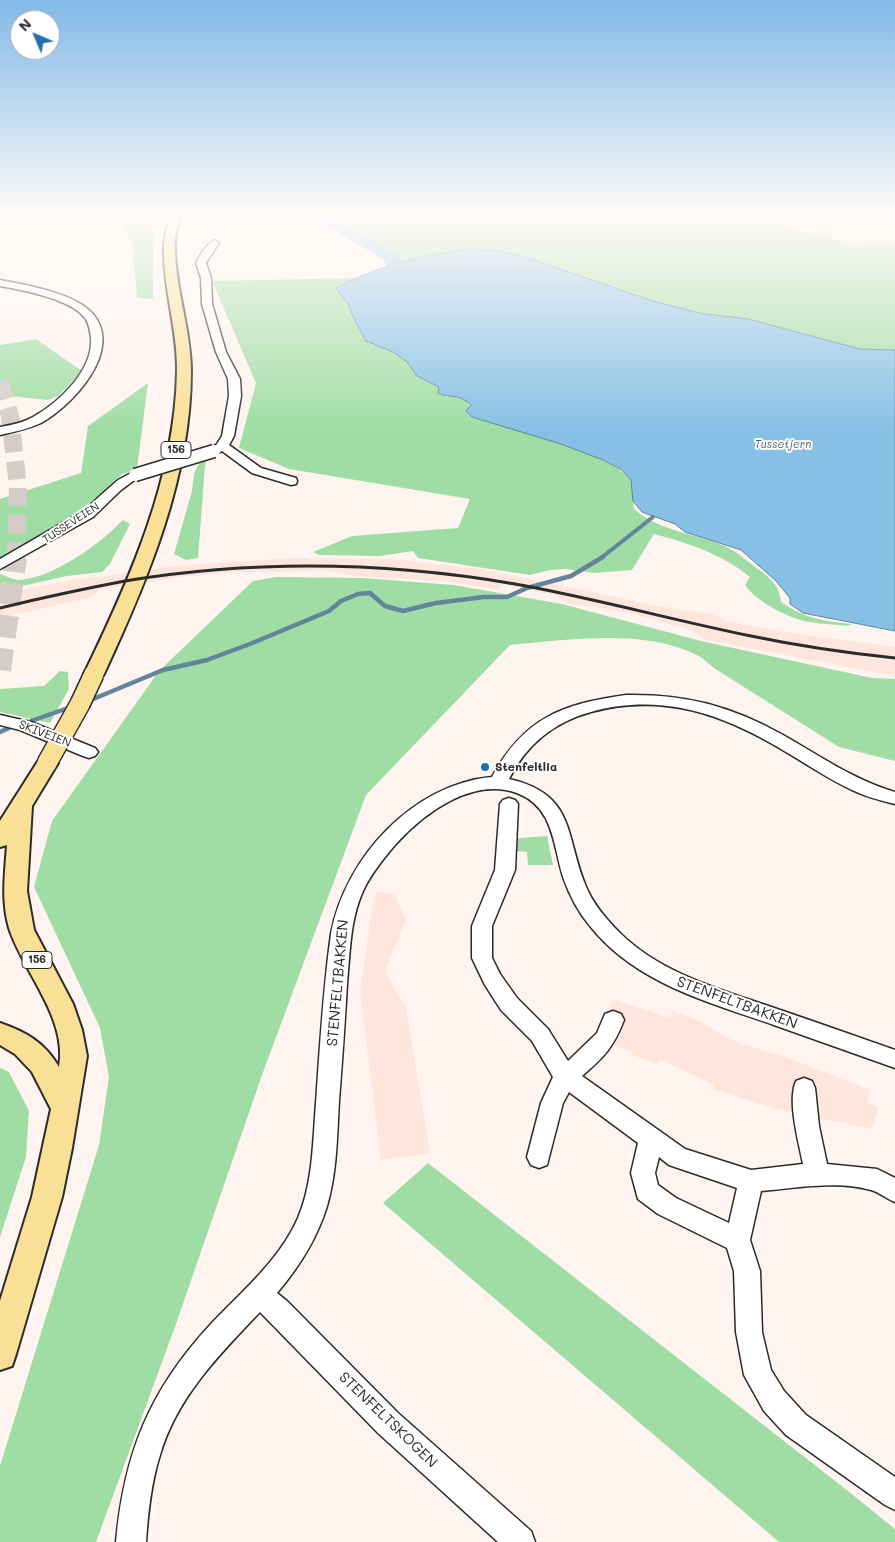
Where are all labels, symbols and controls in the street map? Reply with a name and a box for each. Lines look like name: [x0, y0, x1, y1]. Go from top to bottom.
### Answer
north arrow: [10, 10, 60, 60]
text: N: [14, 14, 35, 35]
water label: Tussetjern: [755, 438, 811, 452]
road number: 156: [161, 442, 191, 458]
street label: TUSSEVEIEN: [40, 500, 102, 546]
street label: SKIVEIEN: [17, 717, 73, 751]
place label: Stenfeltlia: [495, 760, 557, 774]
marker: Stenfeltlia: [479, 761, 491, 773]
street label: STENFELTBAKKEN: [323, 919, 353, 1047]
road number: 156: [22, 952, 52, 968]
street label: STENFELTBAKKEN: [674, 973, 800, 1033]
street label: STENFELTSKOGEN: [335, 1368, 441, 1472]

